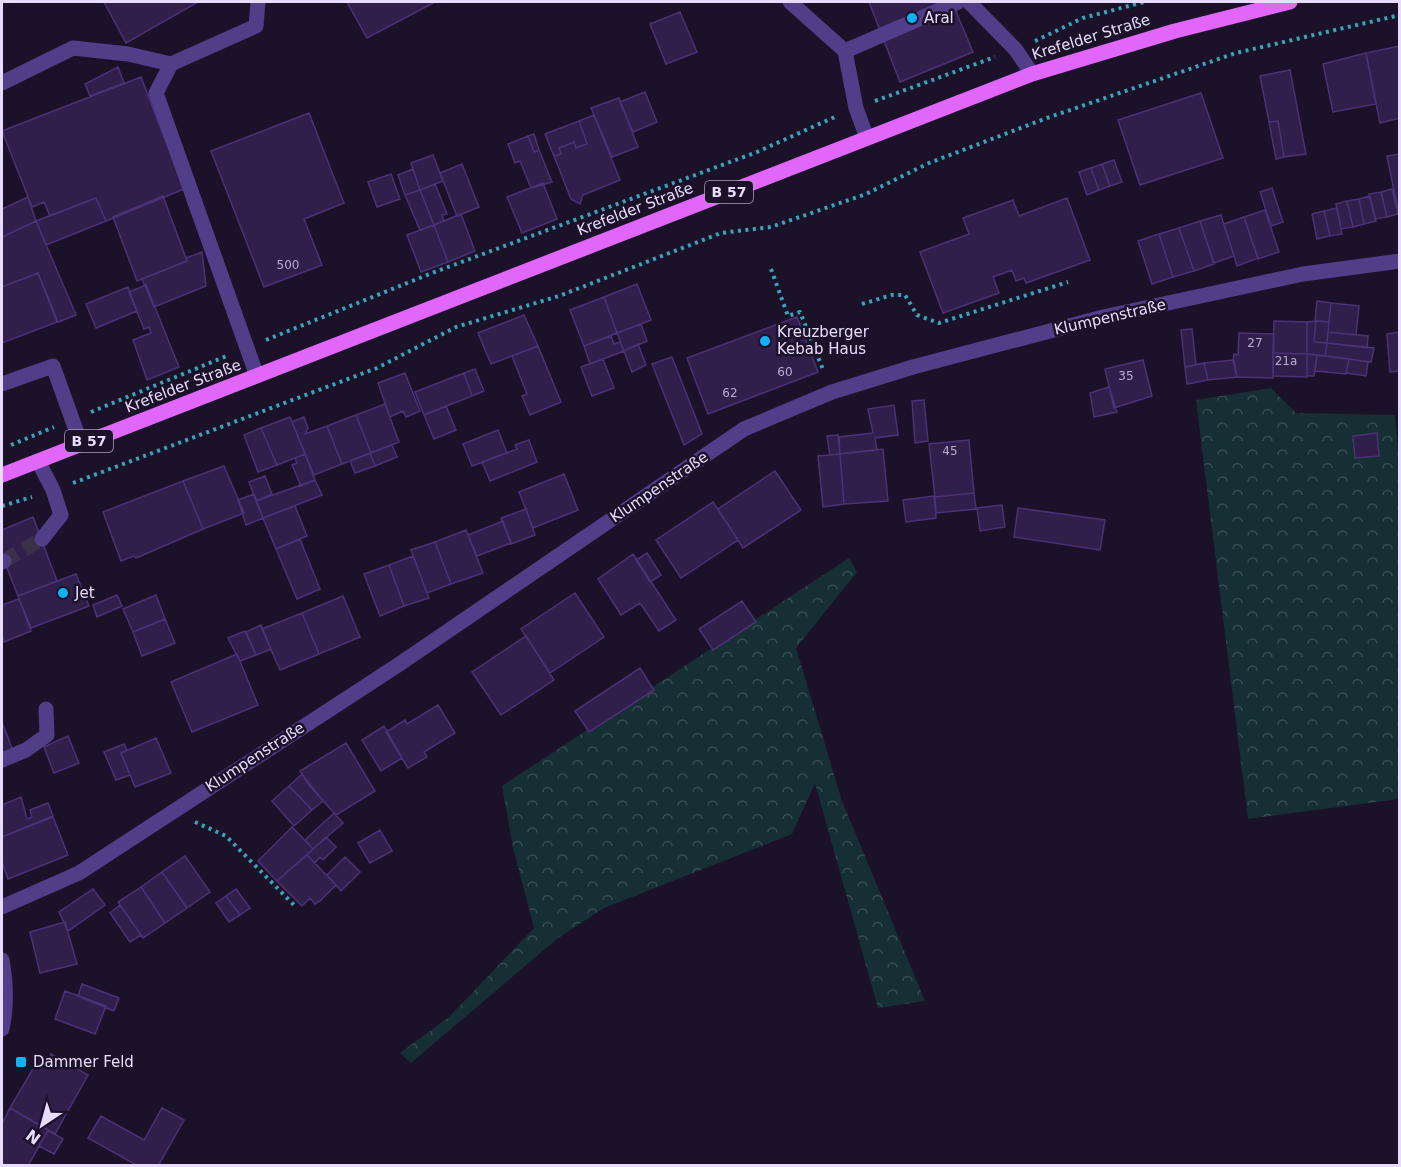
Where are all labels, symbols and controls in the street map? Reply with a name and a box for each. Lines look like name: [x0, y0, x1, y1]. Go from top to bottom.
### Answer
place label: Aral: [924, 9, 954, 27]
street label: Krefelder Straße: [1030, 10, 1152, 64]
marker: Aral: [905, 11, 919, 25]
street label: Krefelder Straße: [574, 179, 696, 239]
road number: B 57: [705, 181, 753, 203]
house number: 500: [277, 258, 299, 272]
street label: Klumpenstraße: [1052, 295, 1168, 339]
place label: Kreuzberger Kebab Haus: [777, 323, 870, 358]
marker: Kreuzberger Kebab Haus: [758, 334, 772, 348]
house number: 27: [1247, 336, 1263, 350]
house number: 21a: [1275, 354, 1297, 368]
street label: Krefelder Straße: [122, 356, 244, 416]
house number: 60: [777, 365, 793, 379]
house number: 35: [1118, 369, 1134, 383]
house number: 62: [722, 386, 738, 400]
road number: B 57: [65, 430, 113, 452]
house number: 45: [942, 444, 958, 458]
street label: Klumpenstraße: [607, 448, 711, 526]
place label: Jet: [74, 584, 95, 602]
marker: Jet: [56, 586, 70, 600]
street label: Klumpenstraße: [202, 718, 308, 796]
place label: Dammer Feld: [33, 1053, 134, 1071]
marker: Dammer Feld: [14, 1055, 28, 1069]
north arrow: [12, 1095, 72, 1155]
text: N: [22, 1125, 44, 1148]

